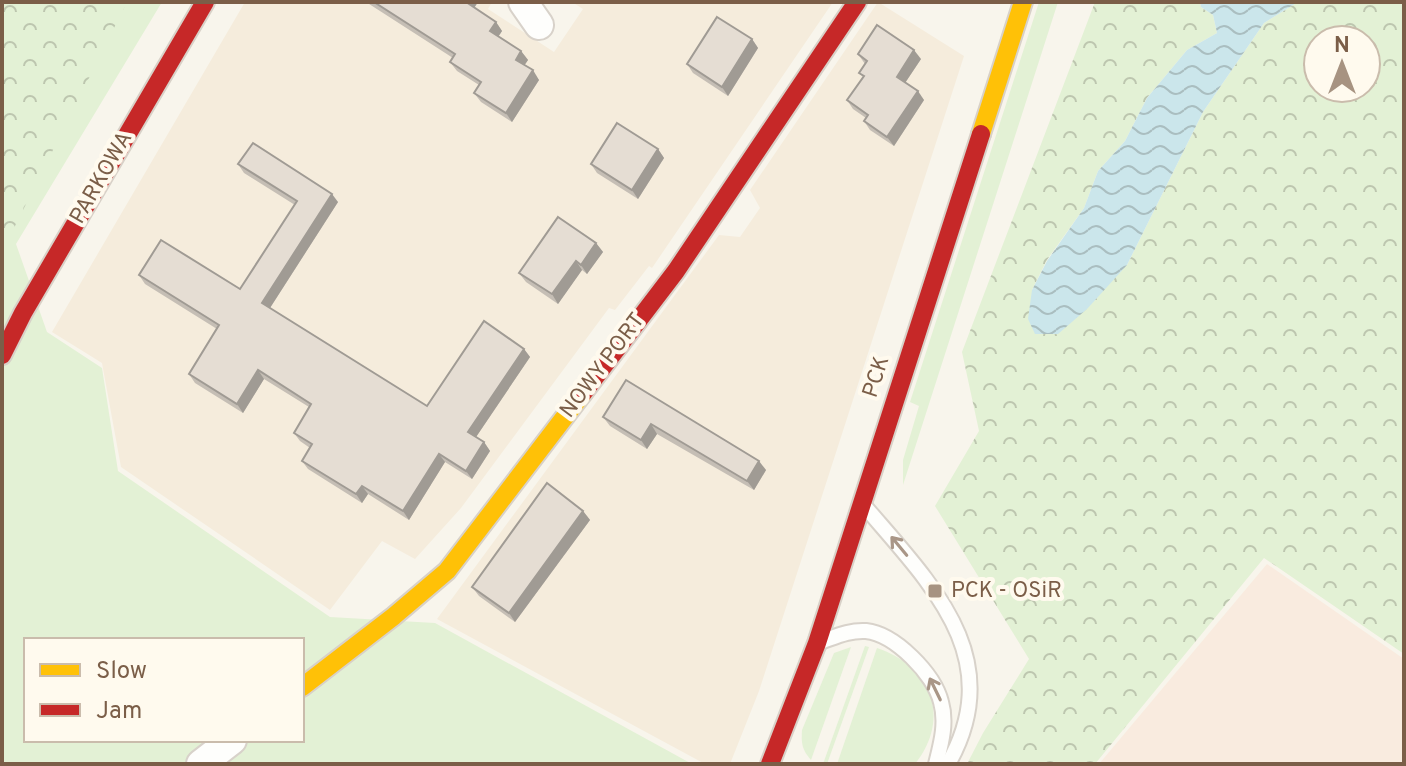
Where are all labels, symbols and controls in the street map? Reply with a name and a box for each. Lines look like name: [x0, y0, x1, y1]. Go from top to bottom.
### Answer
north arrow: [1302, 24, 1382, 104]
text: N: [1334, 33, 1350, 60]
street label: PARKOWA: [65, 127, 139, 229]
street label: NOWY PORT: [555, 308, 651, 424]
street label: PCK: [858, 353, 896, 401]
one-way arrow: [890, 537, 908, 557]
place label: PCK - OSiR: [951, 578, 1062, 605]
marker: PCK - OSiR: [926, 582, 944, 600]
legend: [24, 638, 304, 742]
text: Slow: [96, 657, 147, 687]
one-way arrow: [927, 677, 942, 701]
text: Jam: [96, 697, 142, 727]

